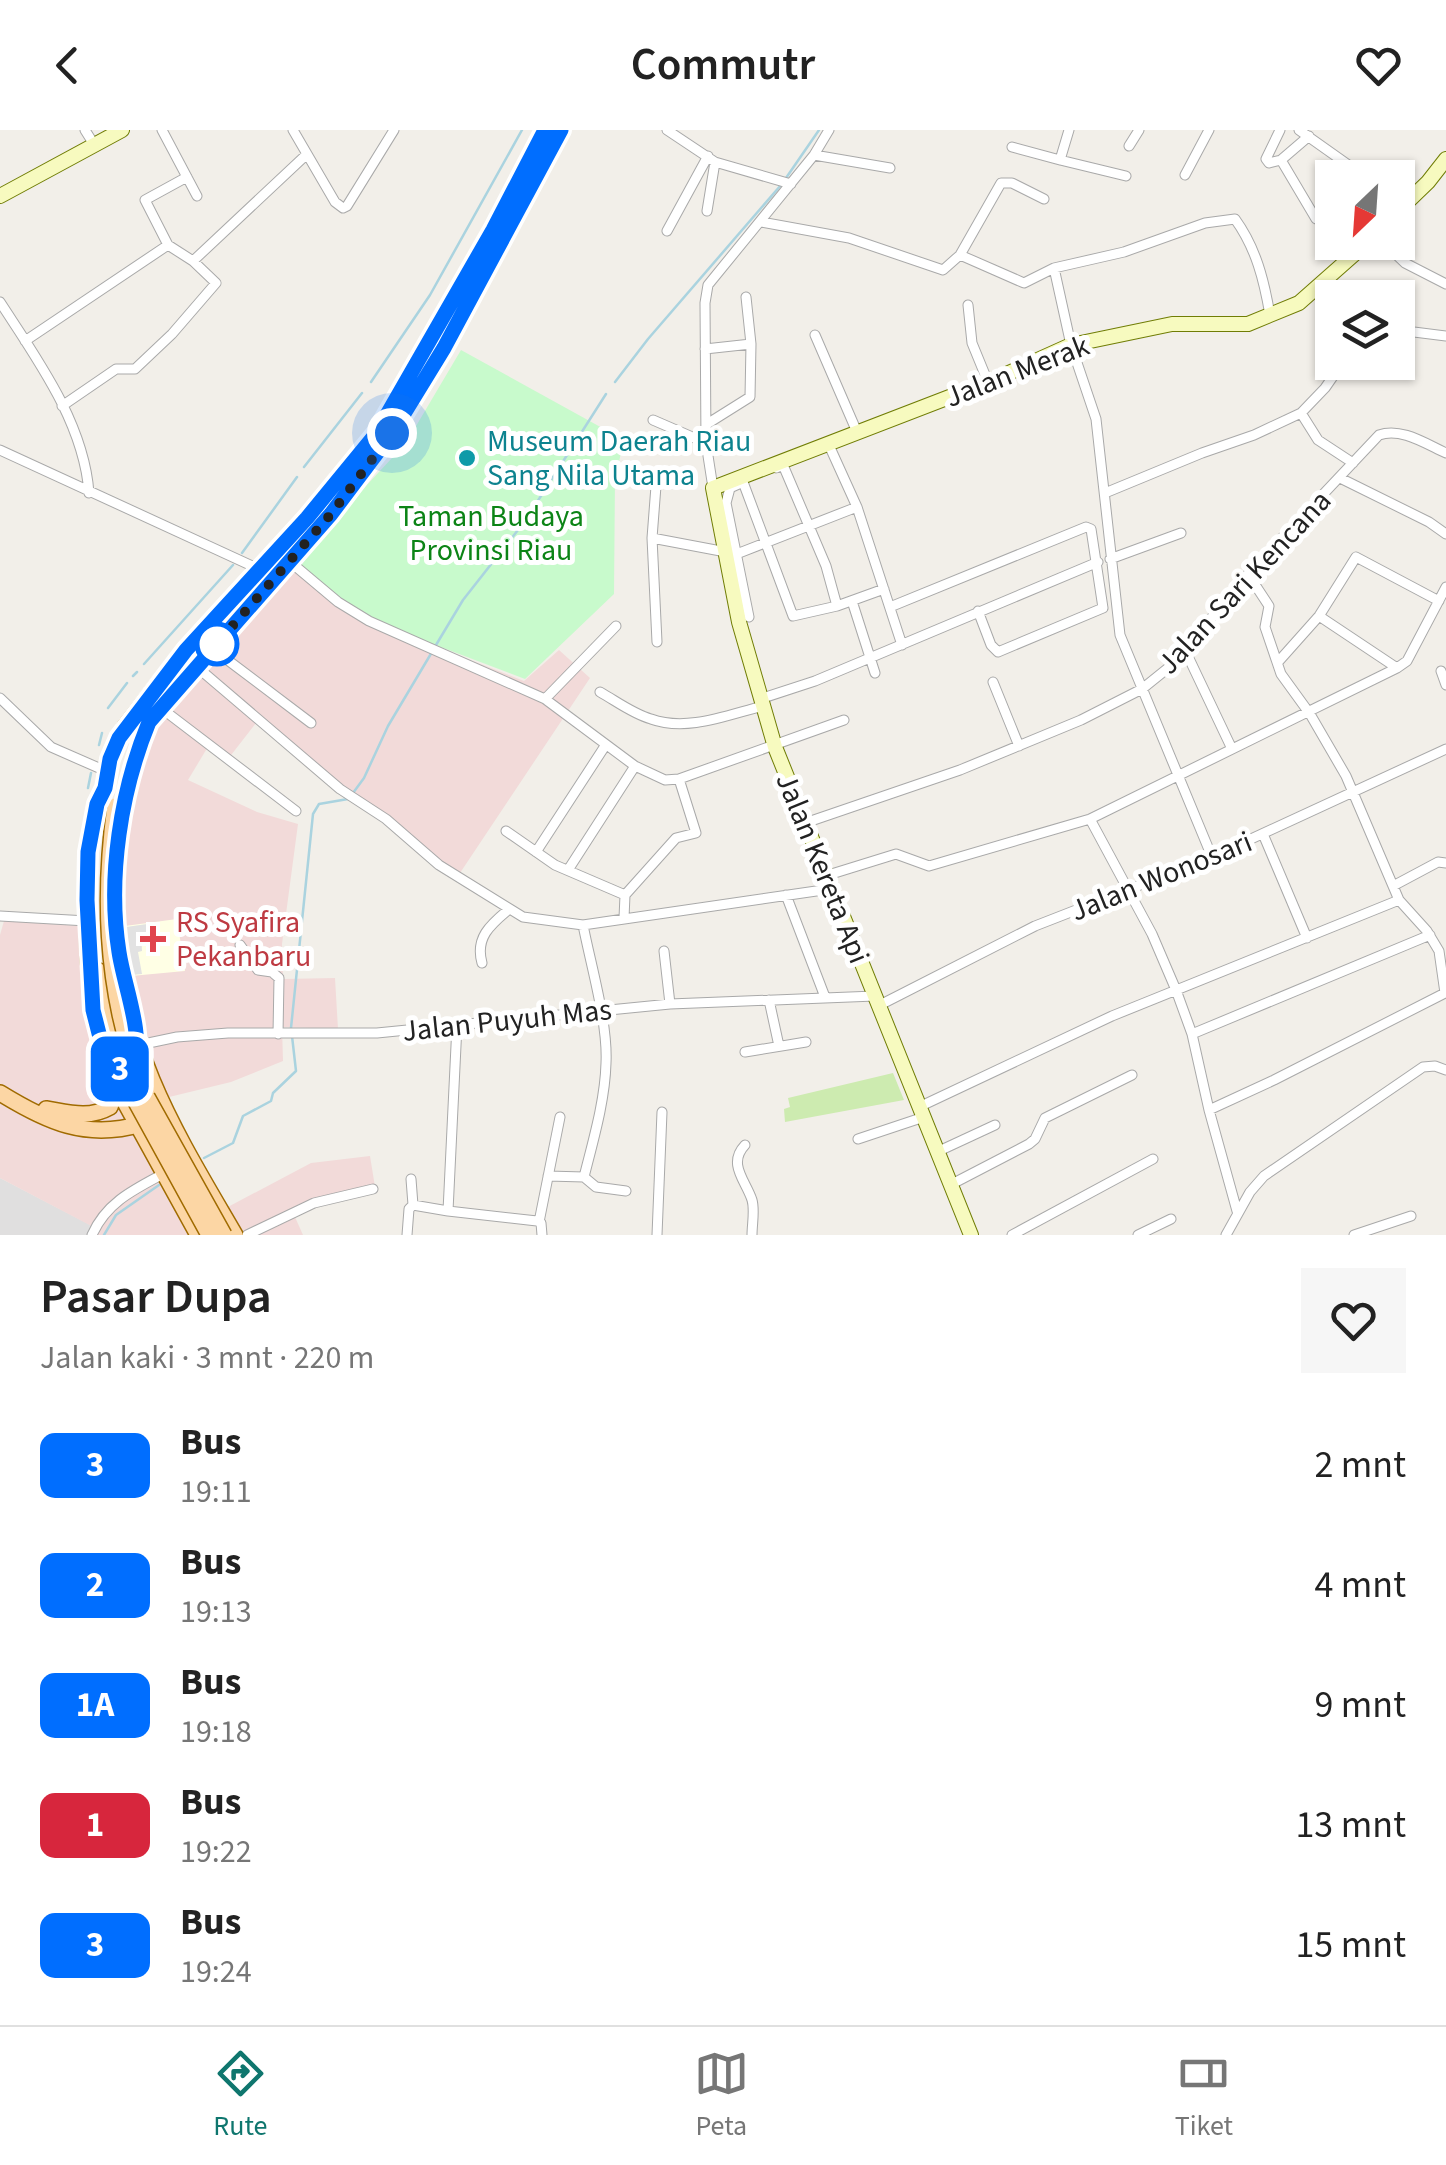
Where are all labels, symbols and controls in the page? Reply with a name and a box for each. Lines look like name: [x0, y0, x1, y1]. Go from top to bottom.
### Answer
text: Commutr: [631, 33, 815, 97]
icon: back: [40, 38, 95, 93]
icon: heart: [1351, 38, 1406, 93]
north arrow: [1315, 160, 1415, 260]
map controls: [1315, 160, 1415, 380]
button: layers: [1315, 280, 1415, 380]
street label: Jalan Merak: [939, 324, 1096, 419]
your location: [367, 408, 417, 458]
place label: Museum Daerah Riau Sang Nila Utama: [487, 420, 751, 497]
marker: Museum Daerah Riau Sang Nila Utama: [456, 447, 478, 469]
street label: Jalan Sari Kencana: [1147, 481, 1341, 684]
park label: Taman Budaya Provinsi Riau: [398, 495, 584, 572]
unlabelled marker: [196, 623, 238, 665]
street label: Jalan Kereta Api: [765, 766, 880, 970]
street label: Jalan Wonosari: [1064, 820, 1259, 932]
place label: RS Syafira Pekanbaru: [176, 901, 311, 978]
marker: RS Syafira Pekanbaru: [140, 926, 166, 952]
street label: Jalan Puyuh Mas: [400, 988, 614, 1053]
line badge: 3: [88, 1036, 152, 1102]
text: 3: [111, 1044, 129, 1094]
text: Pasar Dupa: [40, 1263, 272, 1331]
button: heart: [1301, 1268, 1406, 1373]
text: Jalan kaki · 3 mnt · 220 m: [40, 1335, 374, 1381]
text: Bus: [180, 1415, 241, 1469]
text: 2 mnt: [1314, 1438, 1406, 1492]
text: 3: [86, 1440, 104, 1490]
text: 19:11: [180, 1469, 252, 1515]
text: Bus: [180, 1535, 241, 1589]
text: 4 mnt: [1314, 1558, 1406, 1612]
text: 2: [86, 1560, 104, 1610]
text: 19:13: [180, 1589, 252, 1635]
text: Bus: [180, 1655, 241, 1709]
text: 9 mnt: [1314, 1678, 1406, 1732]
text: 1A: [76, 1680, 114, 1730]
text: 19:18: [180, 1709, 252, 1755]
text: Bus: [180, 1775, 241, 1829]
text: 13 mnt: [1295, 1798, 1406, 1852]
text: 1: [86, 1800, 104, 1850]
text: 19:22: [180, 1829, 252, 1875]
text: Bus: [180, 1895, 241, 1949]
text: 15 mnt: [1295, 1918, 1406, 1972]
text: 3: [86, 1920, 104, 1970]
text: 19:24: [180, 1949, 252, 1995]
tab: Rute: [213, 2046, 268, 2146]
tab: Peta: [694, 2046, 749, 2146]
tab: Tiket: [1175, 2046, 1233, 2146]

